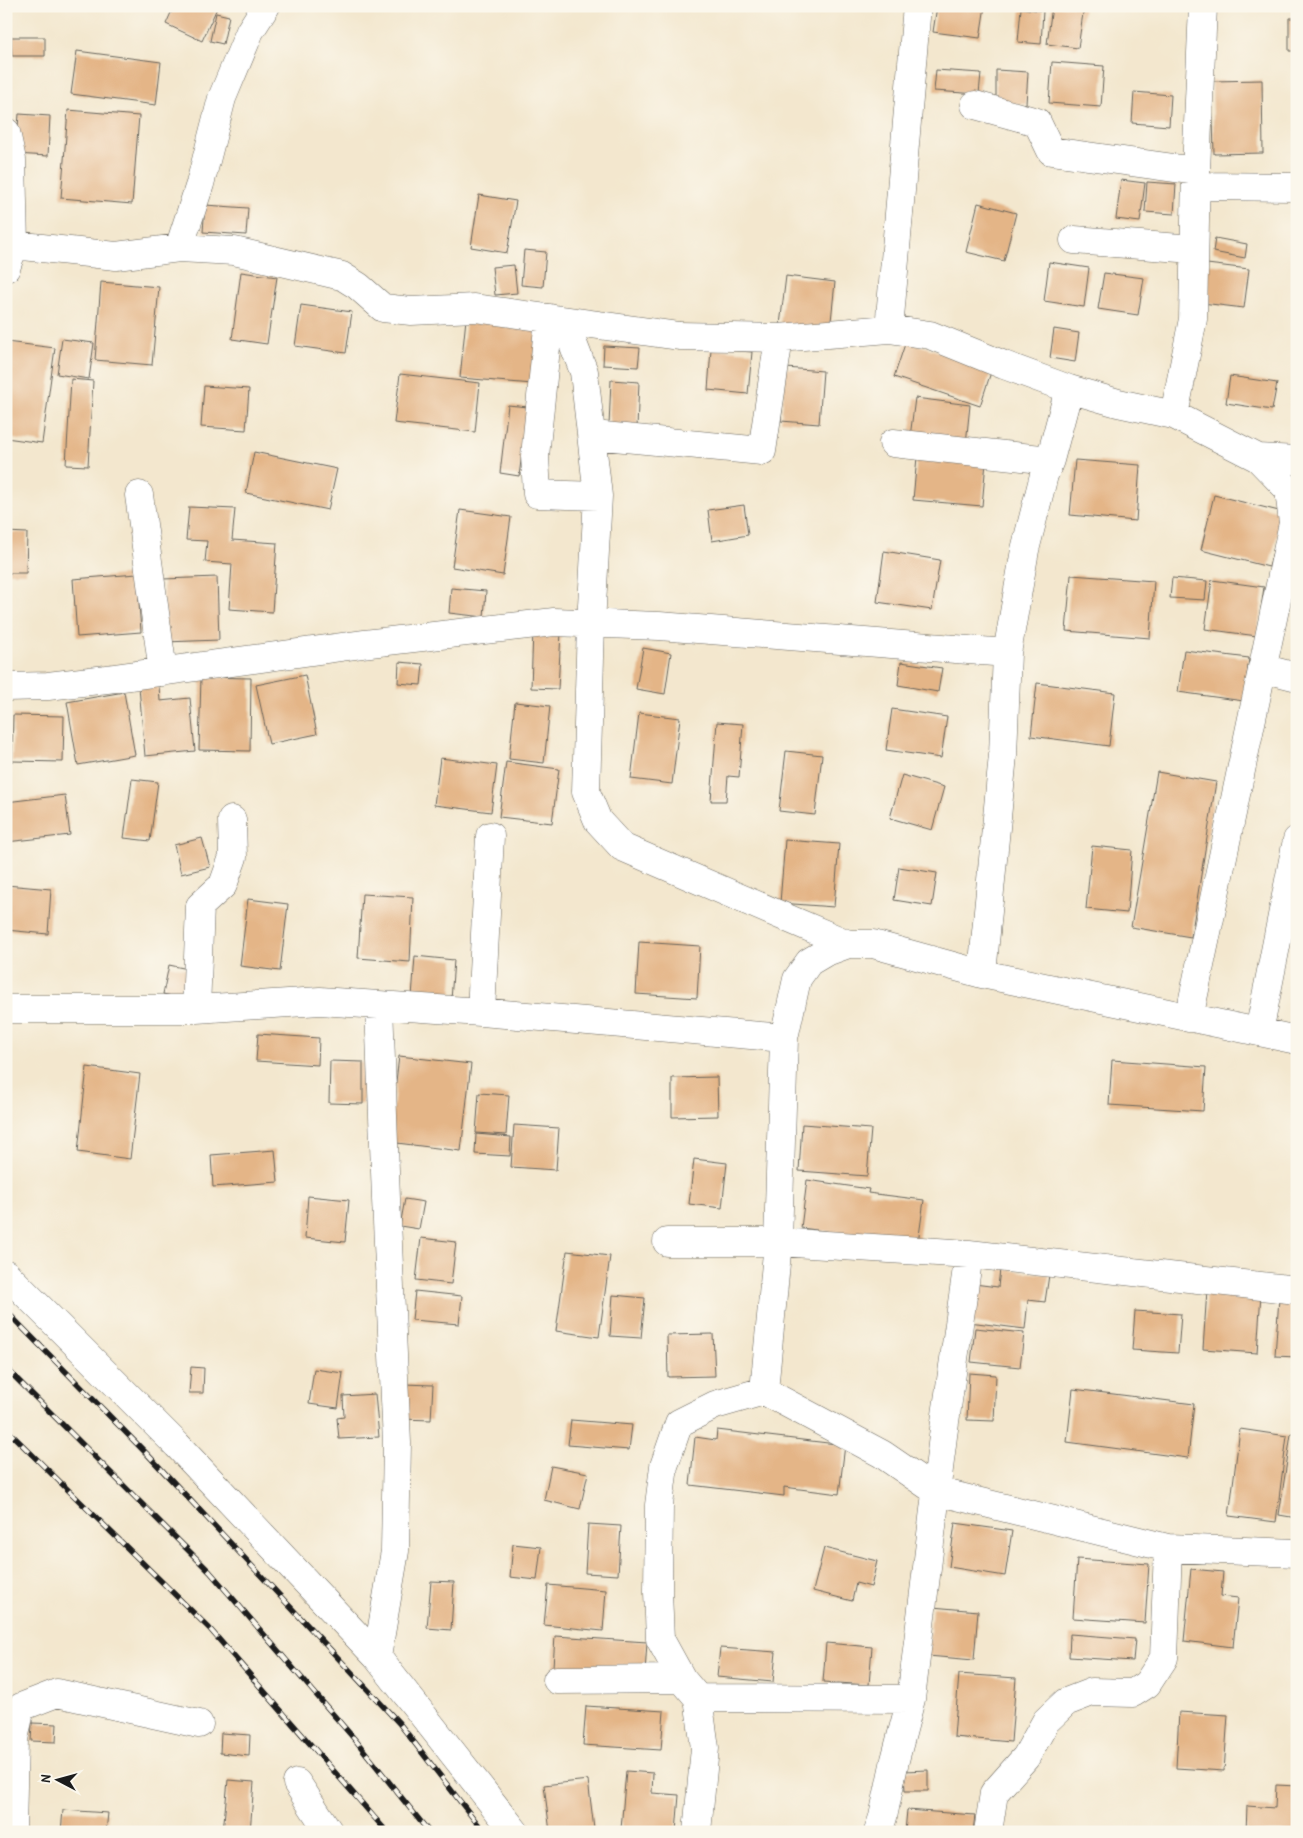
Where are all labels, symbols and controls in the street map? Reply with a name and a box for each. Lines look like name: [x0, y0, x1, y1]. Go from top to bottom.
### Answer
north arrow: [32, 1756, 82, 1806]
text: N: [35, 1773, 54, 1783]

